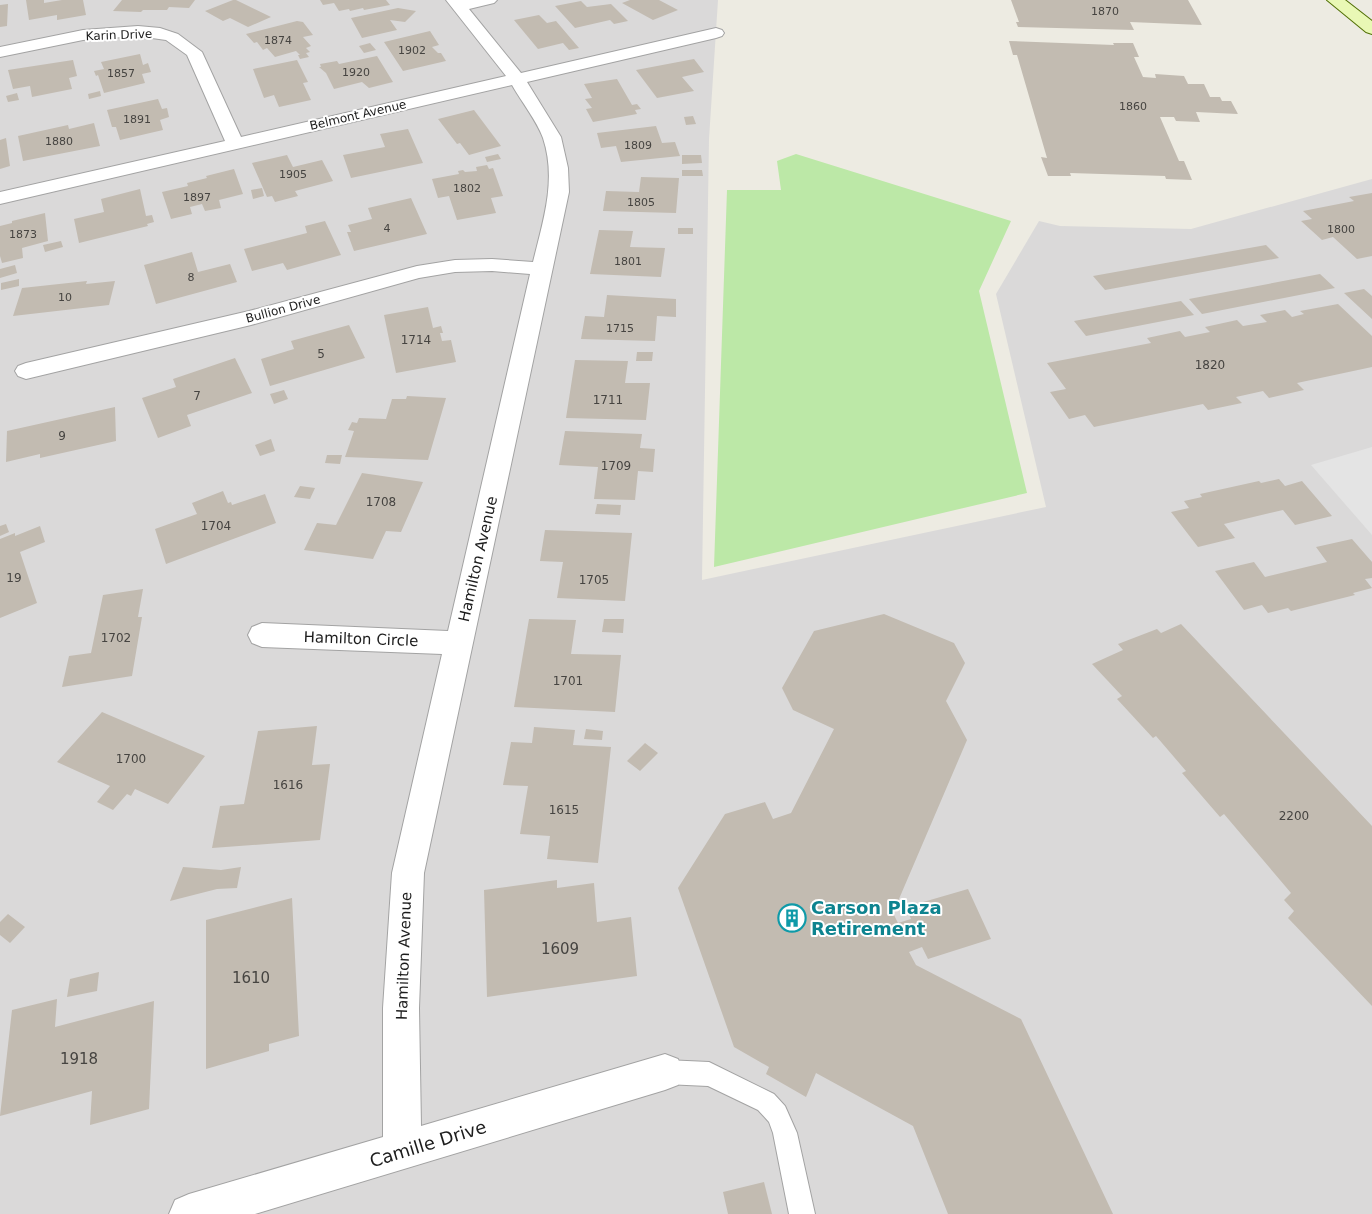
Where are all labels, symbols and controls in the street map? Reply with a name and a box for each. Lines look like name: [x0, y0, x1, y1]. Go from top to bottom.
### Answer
house number: 1870: [1091, 5, 1119, 18]
street label: Karin Drive: [85, 27, 153, 43]
house number: 1874: [264, 34, 292, 47]
house number: 1902: [398, 44, 426, 57]
house number: 1920: [342, 66, 370, 79]
house number: 1857: [107, 67, 135, 80]
street label: Belmont Avenue: [308, 97, 408, 133]
house number: 1860: [1119, 100, 1147, 113]
house number: 1891: [123, 113, 151, 126]
house number: 1880: [45, 135, 73, 148]
house number: 1809: [624, 139, 652, 152]
house number: 1905: [279, 168, 307, 181]
house number: 1802: [453, 182, 481, 195]
house number: 1897: [183, 191, 211, 204]
house number: 1805: [627, 196, 655, 209]
house number: 4: [384, 222, 391, 235]
house number: 1800: [1327, 223, 1355, 236]
house number: 1873: [9, 228, 37, 241]
house number: 1801: [614, 255, 642, 268]
house number: 8: [188, 271, 195, 284]
house number: 10: [58, 291, 72, 304]
street label: Bullion Drive: [244, 292, 322, 326]
house number: 1715: [606, 322, 634, 335]
house number: 1714: [401, 333, 431, 347]
house number: 5: [317, 347, 325, 361]
house number: 1820: [1195, 358, 1225, 372]
house number: 7: [193, 389, 201, 403]
house number: 1711: [593, 393, 623, 407]
house number: 9: [58, 429, 66, 443]
house number: 1709: [601, 459, 631, 473]
street label: Hamilton Avenue: [455, 494, 501, 624]
house number: 1708: [366, 495, 396, 509]
house number: 1704: [201, 519, 231, 533]
house number: 19: [6, 571, 22, 585]
house number: 1705: [579, 573, 609, 587]
street label: Hamilton Circle: [303, 628, 419, 650]
house number: 1702: [101, 631, 131, 645]
house number: 1701: [553, 674, 583, 688]
house number: 1700: [116, 752, 146, 766]
house number: 1616: [273, 778, 303, 792]
house number: 1615: [549, 803, 579, 817]
house number: 2200: [1279, 809, 1309, 823]
street label: Hamilton Avenue: [393, 891, 415, 1021]
place label: Carson Plaza Retirement: [811, 897, 942, 939]
building icon: Carson Plaza Retirement: [777, 903, 807, 933]
house number: 1609: [541, 940, 579, 958]
house number: 1610: [232, 969, 270, 987]
house number: 1918: [60, 1050, 98, 1068]
street label: Camille Drive: [367, 1116, 489, 1171]

